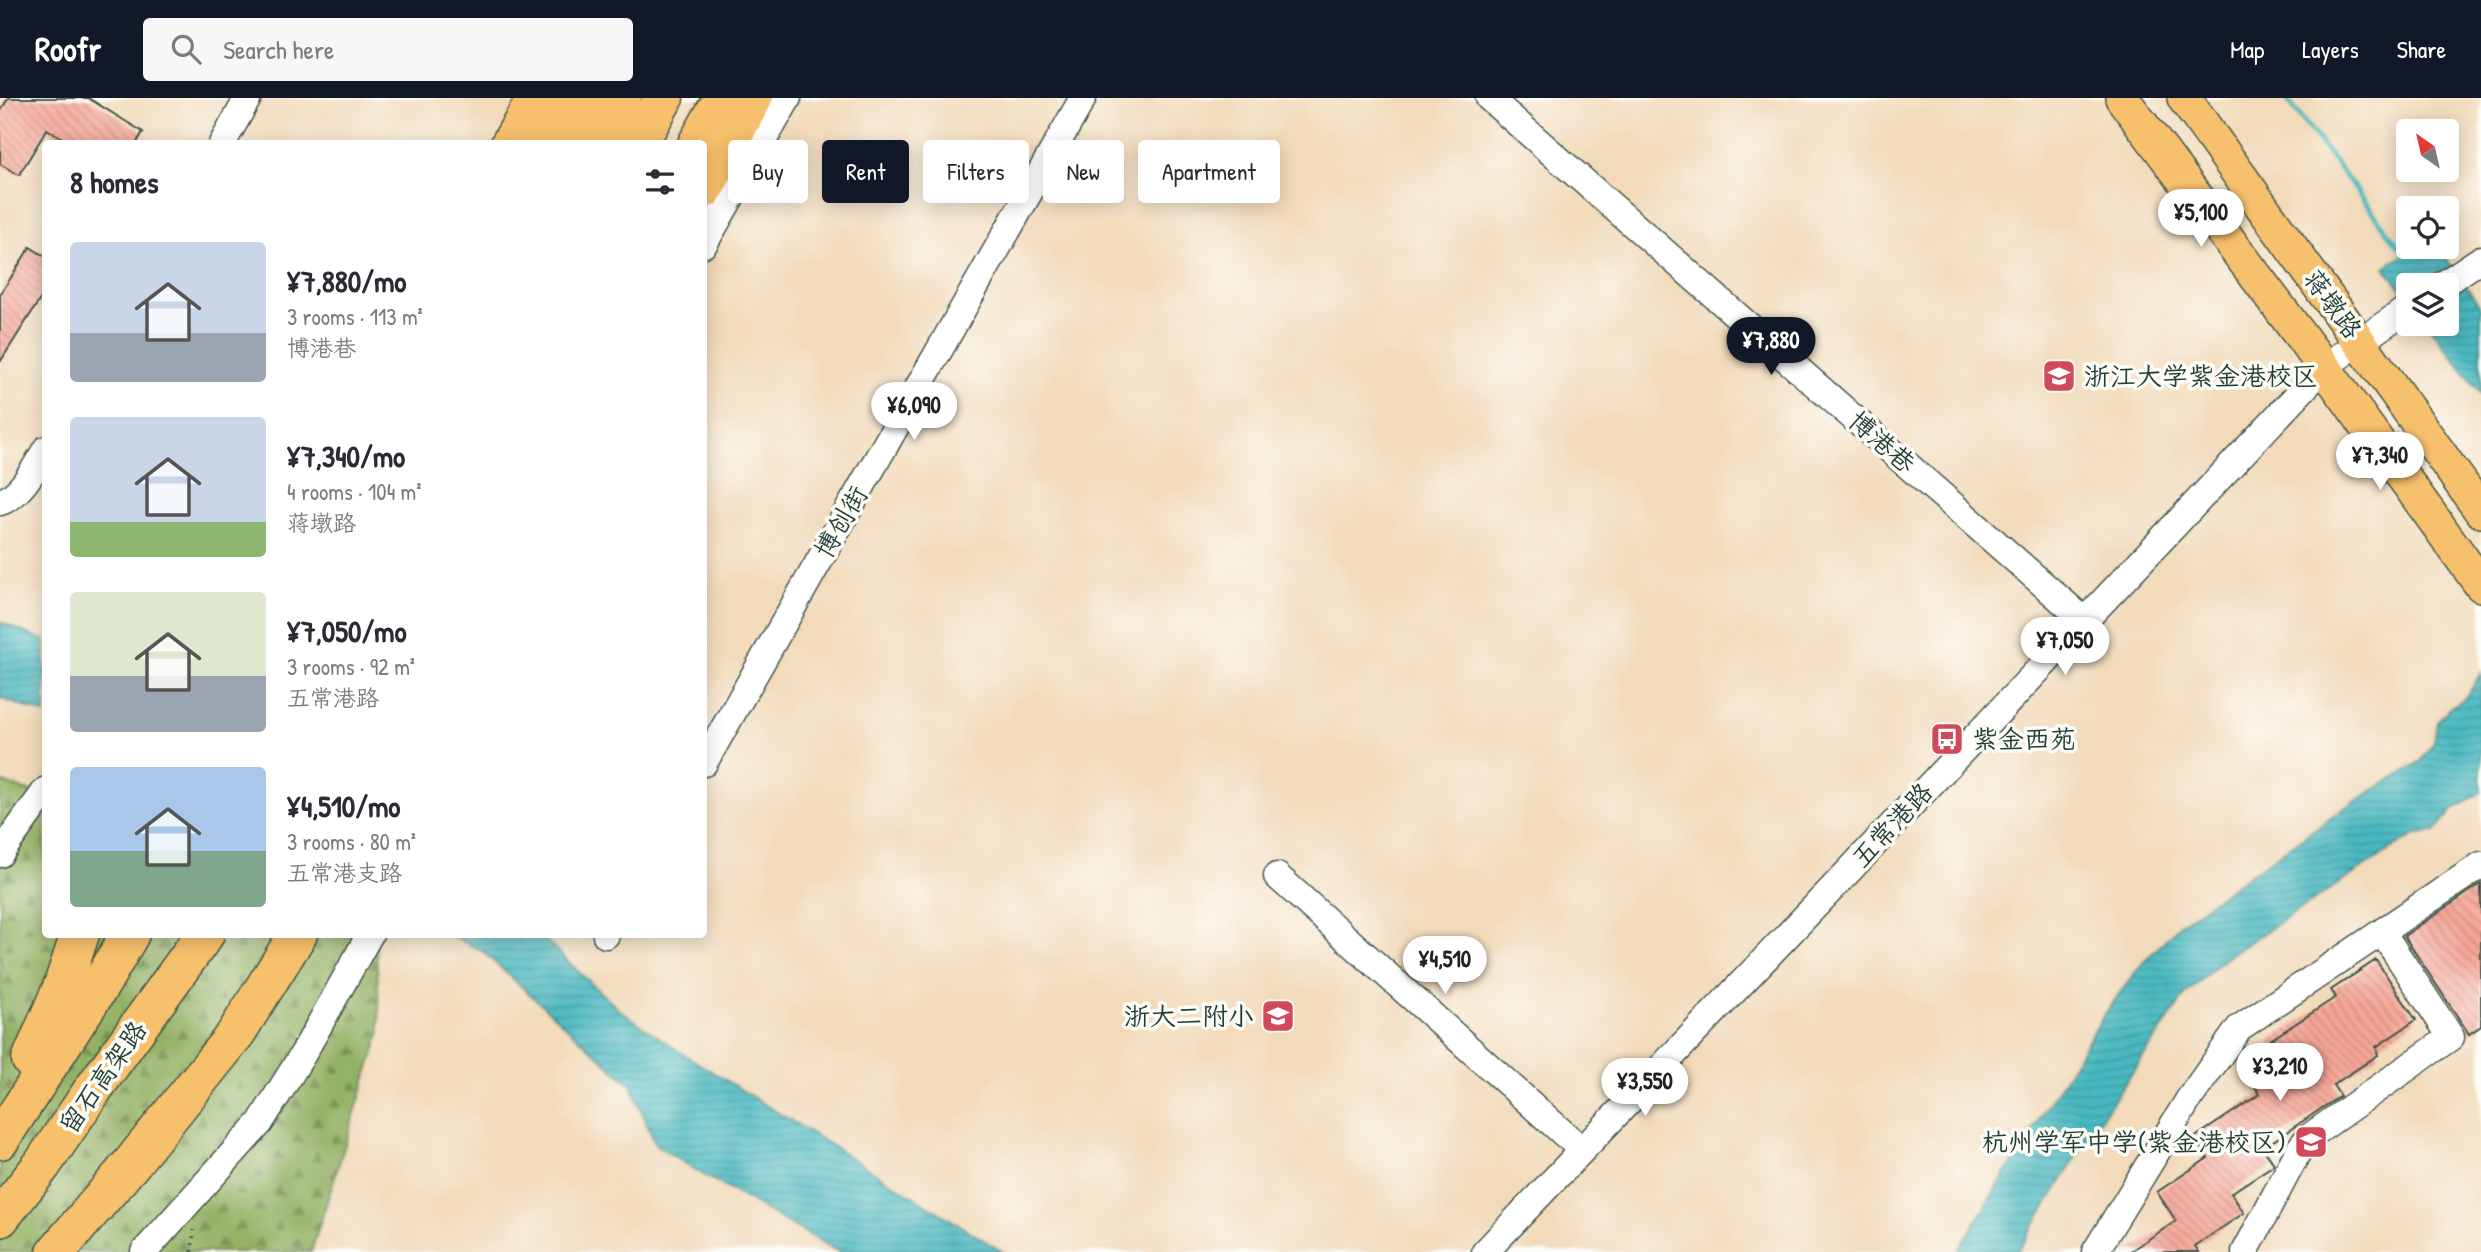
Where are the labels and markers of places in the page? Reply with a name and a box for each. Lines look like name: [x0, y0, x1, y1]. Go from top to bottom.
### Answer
pin: ¥5,100: [2144, 190, 2258, 249]
pin: ¥7,880: [1714, 317, 1828, 377]
school or university icon: 浙江大学紫金港校区: [2040, 357, 2078, 395]
place label: 浙江大学紫金港校区: [2084, 358, 2318, 393]
pin: ¥6,090: [857, 382, 971, 442]
pin: ¥7,340: [2323, 432, 2437, 492]
pin: ¥7,050: [2008, 618, 2122, 677]
bus stop icon: 紫金西苑: [1928, 720, 1966, 758]
place label: 紫金西苑: [1972, 721, 2076, 756]
pin: ¥4,510: [1388, 936, 1502, 996]
school or university icon: 浙大二附小: [1259, 997, 1297, 1035]
place label: 浙大二附小: [1124, 998, 1254, 1033]
pin: ¥3,210: [2223, 1044, 2337, 1103]
pin: ¥3,550: [1588, 1058, 1702, 1118]
school or university icon: 杭州学军中学(紫金港校区): [2292, 1123, 2330, 1161]
place label: 杭州学军中学(紫金港校区): [1982, 1124, 2286, 1159]

